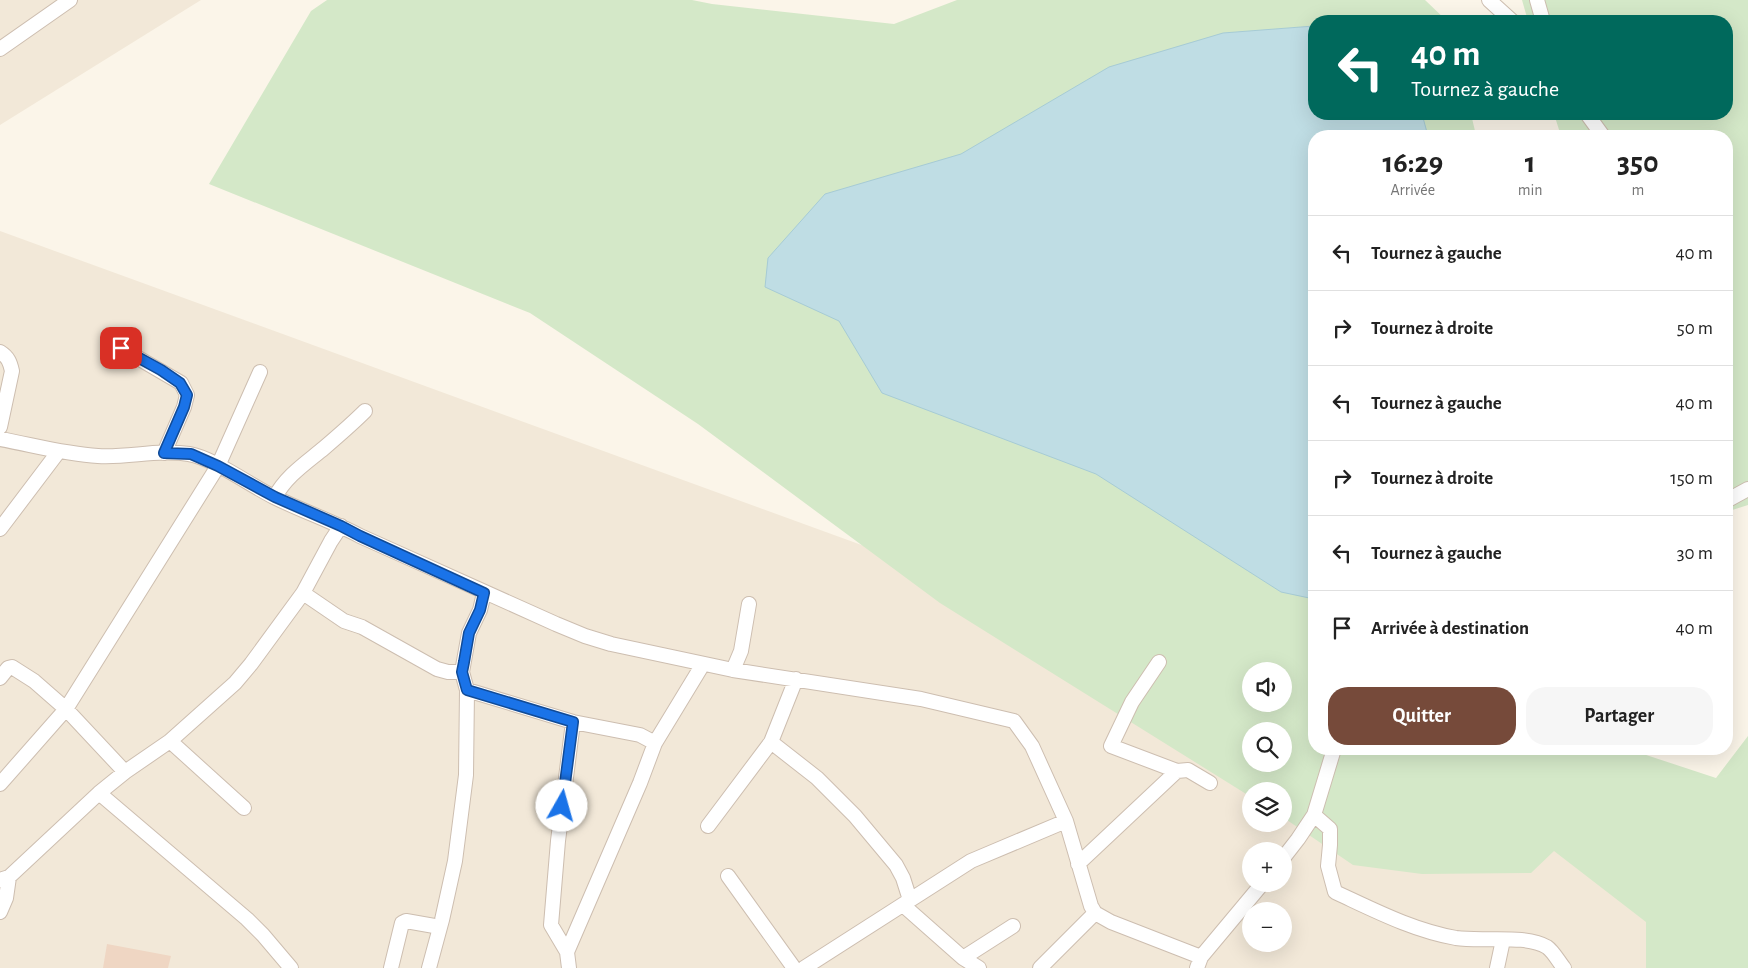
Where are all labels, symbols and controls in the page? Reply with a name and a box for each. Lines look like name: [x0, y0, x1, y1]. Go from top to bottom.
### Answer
icon: left: [1328, 35, 1393, 100]
text: 40 m: [1411, 37, 1480, 72]
text: Tournez à gauche: [1411, 78, 1559, 100]
text: 16:29: [1382, 148, 1443, 178]
text: 1: [1525, 148, 1536, 178]
text: 350: [1617, 148, 1659, 178]
text: Arrivée: [1391, 182, 1435, 198]
text: min: [1518, 182, 1543, 198]
text: m: [1631, 182, 1644, 198]
icon: left: [1328, 239, 1356, 267]
text: Tournez à gauche: [1371, 244, 1502, 263]
text: 40 m: [1675, 244, 1713, 263]
icon: right: [1328, 314, 1356, 342]
text: Tournez à droite: [1371, 319, 1493, 338]
text: 50 m: [1677, 319, 1713, 338]
pin: [100, 327, 142, 369]
icon: arrive: [107, 334, 135, 362]
icon: left: [1328, 389, 1356, 417]
text: Tournez à gauche: [1371, 394, 1502, 413]
text: 40 m: [1675, 394, 1713, 413]
icon: right: [1328, 464, 1356, 492]
text: Tournez à droite: [1371, 469, 1493, 488]
text: 150 m: [1670, 469, 1713, 488]
icon: left: [1328, 539, 1356, 567]
text: Tournez à gauche: [1371, 544, 1502, 563]
text: 30 m: [1677, 544, 1713, 563]
icon: arrive: [1328, 614, 1356, 642]
text: Arrivée à destination: [1371, 619, 1529, 638]
text: 40 m: [1675, 619, 1713, 638]
map controls: [1242, 662, 1292, 952]
button: sound: [1242, 662, 1292, 712]
button: Quitter: [1328, 687, 1516, 745]
button: Partager: [1526, 687, 1713, 745]
button: search: [1242, 722, 1292, 772]
position arrow: [535, 779, 587, 831]
button: layers: [1242, 782, 1292, 832]
button: +: [1242, 842, 1292, 892]
button: −: [1242, 902, 1292, 952]

